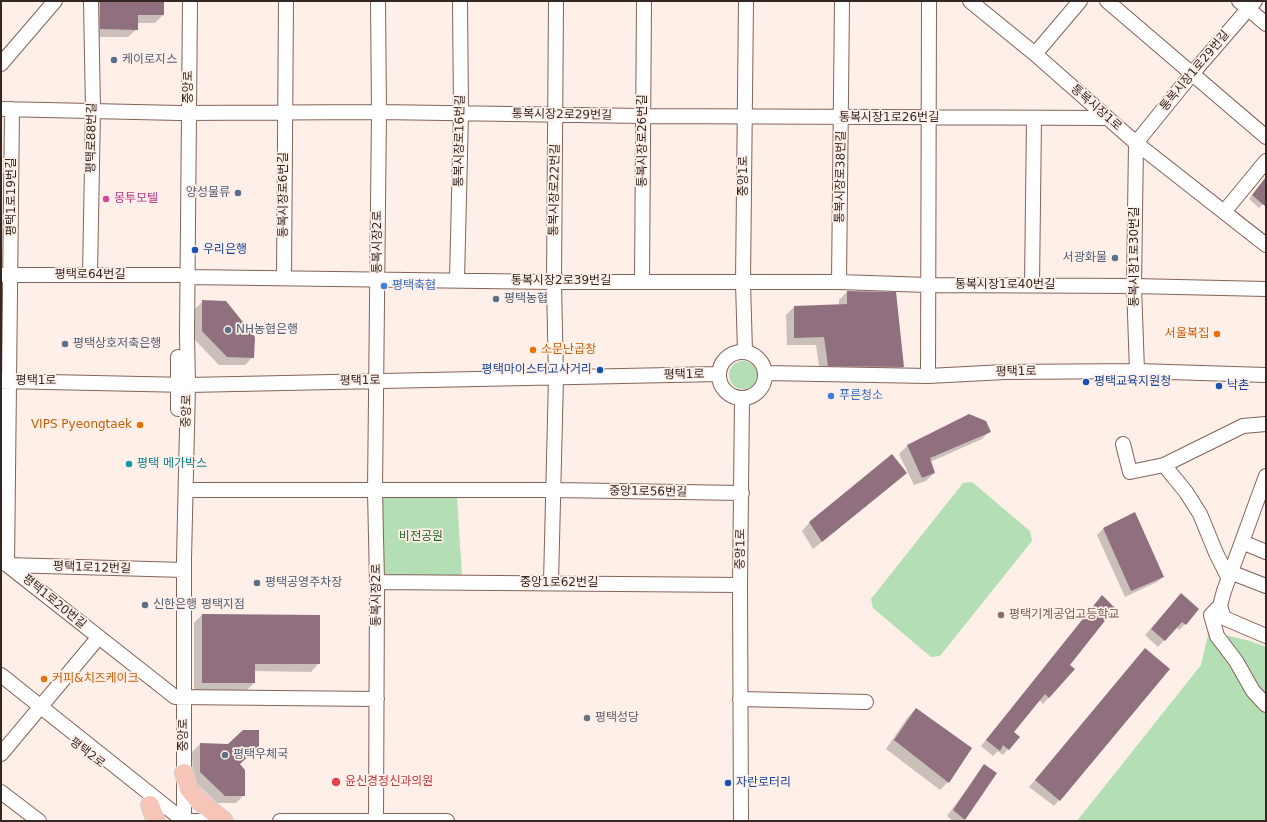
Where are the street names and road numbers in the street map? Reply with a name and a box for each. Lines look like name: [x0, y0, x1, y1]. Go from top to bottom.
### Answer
street label: 통복시장1로29번길: [1157, 28, 1233, 114]
street label: 중앙로: [182, 70, 196, 104]
street label: 통복시장1로: [1068, 82, 1124, 134]
street label: 통복시장로16번길: [452, 95, 468, 187]
street label: 통복시장로26번길: [636, 95, 650, 187]
street label: 평택로88번길: [84, 103, 100, 173]
street label: 통복시장2로29번길: [512, 107, 612, 123]
street label: 통복시장1로26번길: [839, 111, 939, 125]
street label: 통복시장로38번길: [833, 131, 849, 223]
street label: 통복시장로22번길: [547, 144, 563, 236]
street label: 통복시장로6번길: [277, 153, 291, 237]
street label: 중앙1로: [737, 156, 751, 196]
street label: 평택1로19번길: [5, 158, 19, 236]
street label: 통복시장1로30번길: [1128, 207, 1142, 307]
street label: 통복시장2로: [371, 211, 385, 273]
street label: 평택로64번길: [55, 268, 125, 282]
street label: 통복시장2로39번길: [511, 274, 611, 288]
street label: 통복시장1로40번길: [955, 278, 1055, 292]
street label: 평택1로: [996, 364, 1036, 380]
street label: 평택1로: [664, 367, 704, 383]
street label: 평택1로: [340, 373, 380, 389]
street label: 평택1로: [16, 374, 56, 388]
street label: 중앙로: [179, 394, 195, 428]
street label: 중앙1로56번길: [609, 484, 687, 500]
street label: 중앙1로: [733, 529, 749, 569]
street label: 평택1로12번길: [53, 559, 131, 577]
street label: 통복시장2로: [370, 564, 384, 626]
street label: 평택1로20번길: [19, 572, 89, 632]
street label: 중앙1로62번길: [520, 576, 598, 590]
street label: 중앙로: [177, 718, 191, 752]
street label: 평택2로: [67, 735, 107, 771]

